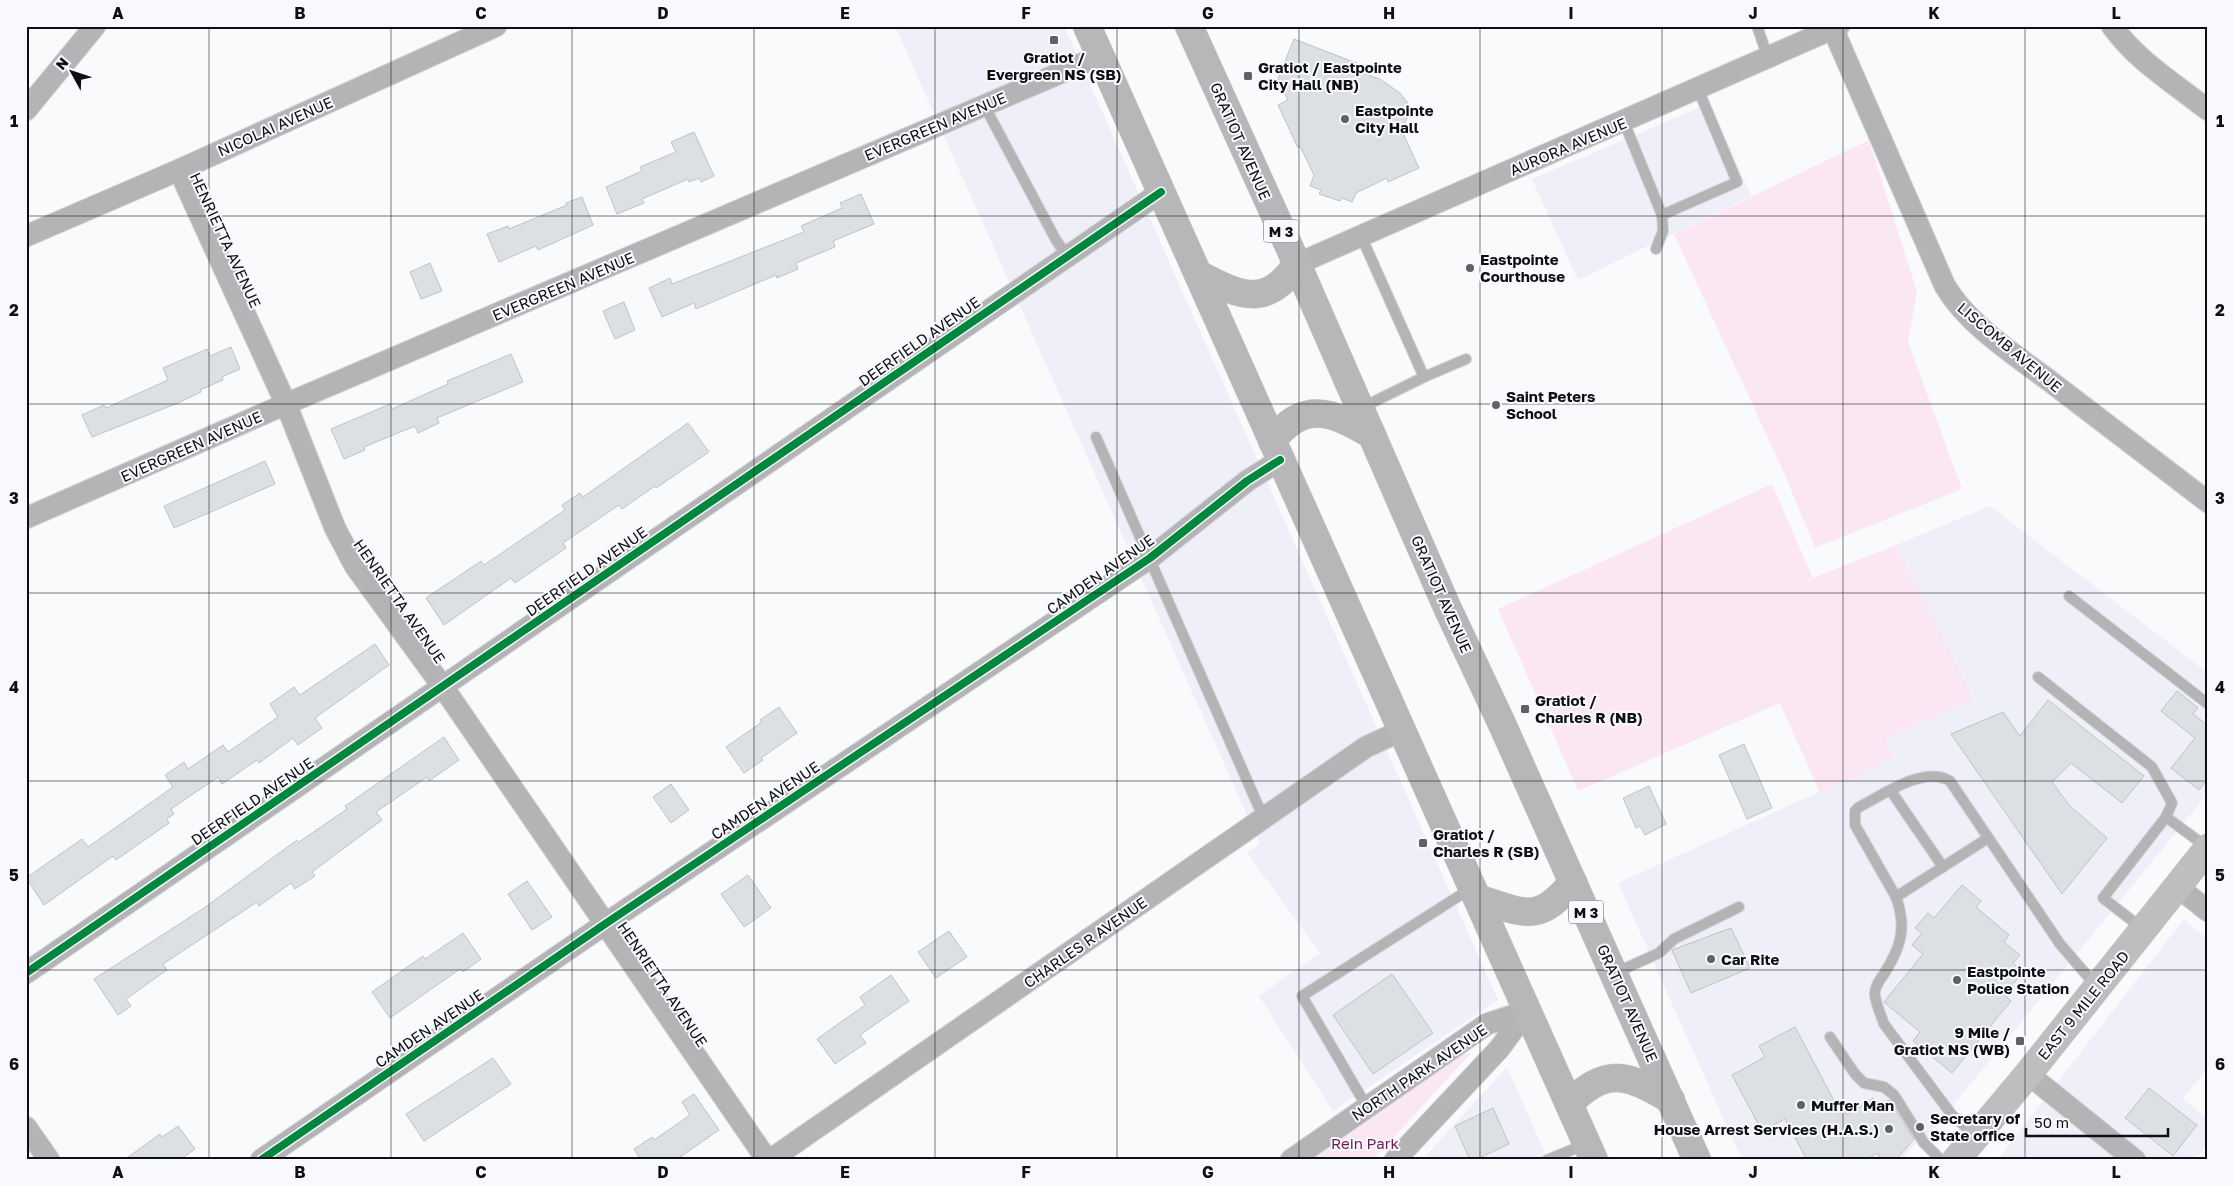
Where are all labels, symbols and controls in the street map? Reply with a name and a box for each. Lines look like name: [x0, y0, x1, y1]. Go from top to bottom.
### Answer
text: A: [112, 3, 124, 23]
text: B: [294, 3, 306, 23]
text: C: [475, 3, 487, 23]
text: D: [657, 3, 669, 23]
text: E: [840, 3, 850, 23]
text: F: [1021, 3, 1031, 23]
text: G: [1202, 3, 1214, 23]
text: H: [1383, 3, 1395, 23]
text: I: [1568, 3, 1574, 23]
text: J: [1748, 3, 1758, 23]
text: K: [1928, 3, 1940, 23]
text: L: [2111, 3, 2121, 23]
marker: Gratiot / Evergreen NS (SB): [1048, 34, 1060, 46]
north arrow: [48, 48, 98, 98]
place label: Gratiot / Evergreen NS (SB): [987, 48, 1122, 83]
text: N: [52, 54, 72, 73]
place label: Gratiot / Eastpointe City Hall (NB): [1258, 58, 1402, 93]
marker: Gratiot / Eastpointe City Hall (NB): [1242, 70, 1254, 82]
street label: GRATIOT AVENUE: [1207, 79, 1275, 203]
street label: EVERGREEN AVENUE: [861, 88, 1009, 164]
street label: NICOLAI AVENUE: [215, 92, 335, 160]
place label: Eastpointe City Hall: [1355, 101, 1434, 136]
text: 1: [10, 111, 18, 131]
text: 1: [2216, 111, 2224, 131]
marker: Eastpointe City Hall: [1339, 113, 1351, 125]
street label: AURORA AVENUE: [1507, 113, 1629, 179]
street label: HENRIETTA AVENUE: [187, 169, 265, 311]
road number: M 3: [1264, 220, 1298, 242]
street label: EVERGREEN AVENUE: [489, 248, 637, 324]
place label: Eastpointe Courthouse: [1480, 250, 1565, 285]
marker: Eastpointe Courthouse: [1464, 262, 1476, 274]
street label: DEERFIELD AVENUE: [855, 292, 983, 390]
street label: LISCOMB AVENUE: [1954, 298, 2066, 396]
text: 2: [9, 300, 19, 320]
text: 2: [2215, 300, 2225, 320]
place label: Saint Peters School: [1506, 387, 1595, 422]
marker: Saint Peters School: [1490, 399, 1502, 411]
street label: EVERGREEN AVENUE: [118, 407, 264, 485]
text: 3: [9, 488, 19, 508]
text: 3: [2215, 488, 2225, 508]
street label: DEERFIELD AVENUE: [522, 522, 650, 620]
street label: CAMDEN AVENUE: [1043, 530, 1157, 618]
street label: GRATIOT AVENUE: [1408, 532, 1476, 656]
street label: HENRIETTA AVENUE: [350, 535, 450, 667]
text: 4: [9, 677, 19, 697]
text: 4: [2215, 677, 2225, 697]
place label: Gratiot / Charles R (NB): [1535, 691, 1643, 726]
marker: Gratiot / Charles R (NB): [1519, 703, 1531, 715]
street label: DEERFIELD AVENUE: [187, 753, 317, 849]
street label: CAMDEN AVENUE: [707, 757, 823, 843]
place label: Gratiot / Charles R (SB): [1433, 825, 1539, 860]
marker: Gratiot / Charles R (SB): [1417, 837, 1429, 849]
text: 5: [9, 865, 19, 885]
text: 5: [2215, 865, 2225, 885]
street label: CHARLES R AVENUE: [1020, 893, 1150, 991]
road number: M 3: [1568, 900, 1604, 924]
street label: HENRIETTA AVENUE: [614, 918, 712, 1050]
street label: GRATIOT AVENUE: [1594, 941, 1662, 1065]
street label: EAST 9 MILE ROAD: [2034, 947, 2132, 1063]
place label: Car Rite: [1721, 950, 1779, 968]
marker: Car Rite: [1705, 953, 1717, 965]
place label: Eastpointe Police Station: [1967, 962, 2069, 997]
marker: Eastpointe Police Station: [1951, 974, 1963, 986]
street label: CAMDEN AVENUE: [371, 985, 487, 1071]
street label: NORTH PARK AVENUE: [1348, 1020, 1490, 1124]
place label: 9 Mile / Gratiot NS (WB): [1894, 1023, 2011, 1058]
marker: 9 Mile / Gratiot NS (WB): [2014, 1035, 2026, 1047]
text: 6: [9, 1054, 19, 1074]
text: 6: [2215, 1054, 2225, 1074]
place label: Muffer Man: [1811, 1096, 1894, 1114]
marker: Muffer Man: [1795, 1099, 1807, 1111]
scale bar: [2026, 1106, 2169, 1138]
place label: Secretary of State office: [1930, 1109, 2021, 1144]
text: 50 m: [2034, 1113, 2069, 1131]
place label: House Arrest Services (H.A.S.): [1654, 1120, 1879, 1138]
marker: Secretary of State office: [1914, 1121, 1926, 1133]
marker: House Arrest Services (H.A.S.): [1883, 1123, 1895, 1135]
park label: Rein Park: [1331, 1134, 1400, 1152]
text: A: [112, 1162, 124, 1182]
text: B: [294, 1162, 306, 1182]
text: C: [475, 1162, 487, 1182]
text: D: [657, 1162, 669, 1182]
text: E: [840, 1162, 850, 1182]
text: F: [1021, 1162, 1031, 1182]
text: G: [1202, 1162, 1214, 1182]
text: H: [1383, 1162, 1395, 1182]
text: I: [1568, 1162, 1574, 1182]
text: J: [1748, 1162, 1758, 1182]
text: K: [1928, 1162, 1940, 1182]
text: L: [2111, 1162, 2121, 1182]

